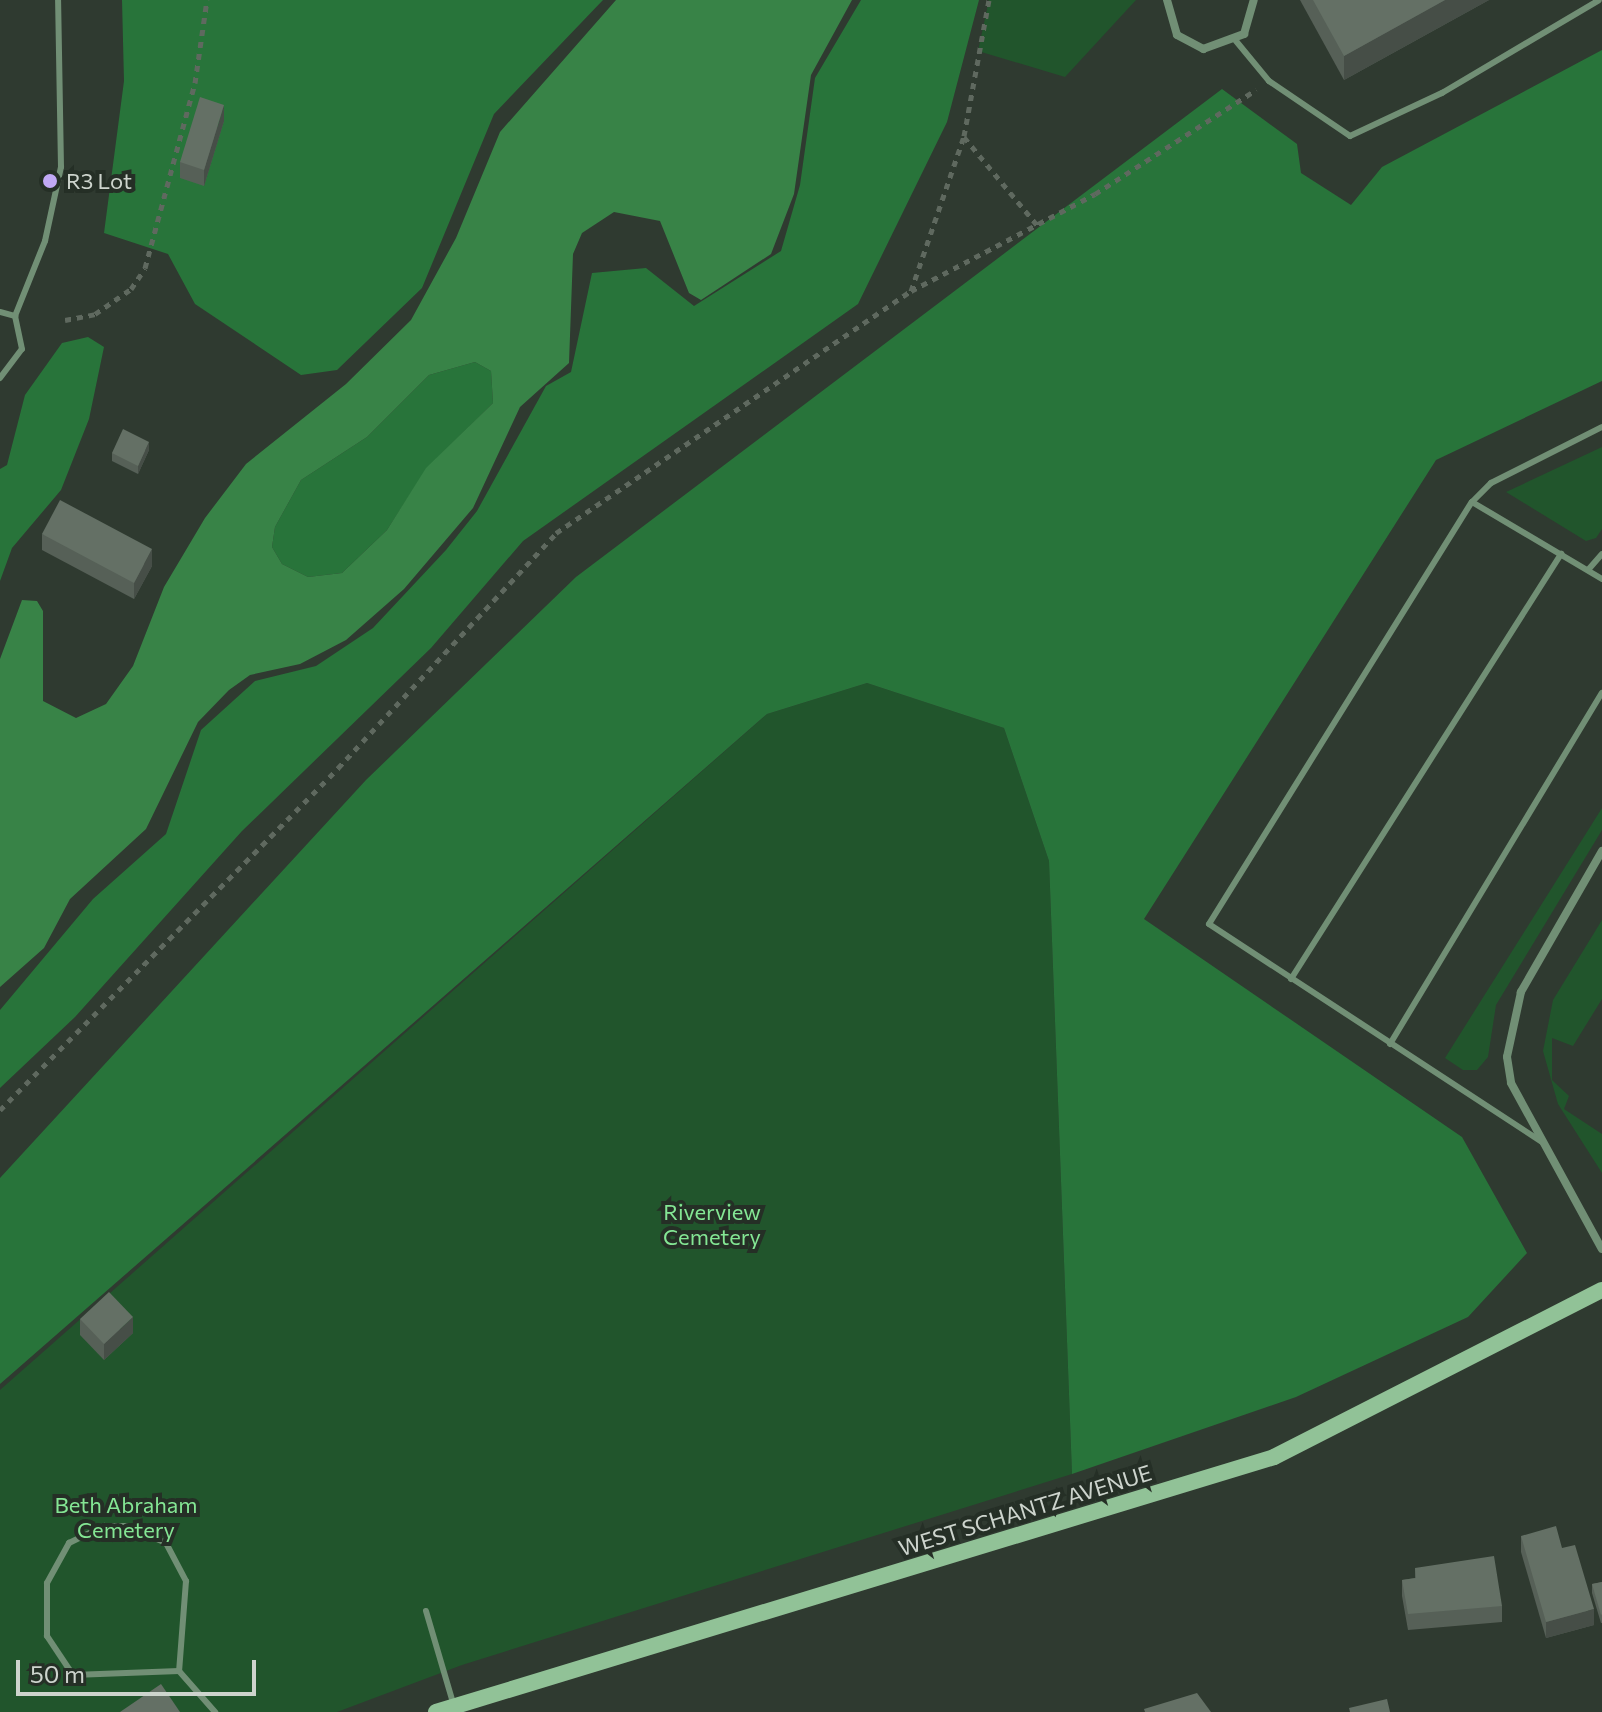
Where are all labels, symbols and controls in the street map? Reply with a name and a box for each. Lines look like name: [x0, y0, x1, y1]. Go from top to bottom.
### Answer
place label: R3 Lot: [66, 168, 132, 194]
marker: R3 Lot: [41, 172, 59, 190]
park label: Riverview Cemetery: [663, 1198, 761, 1250]
street label: WEST SCHANTZ AVENUE: [895, 1459, 1155, 1561]
park label: Beth Abraham Cemetery: [54, 1491, 198, 1542]
scale bar: [20, 1644, 260, 1694]
text: 50 m: [30, 1659, 85, 1688]

